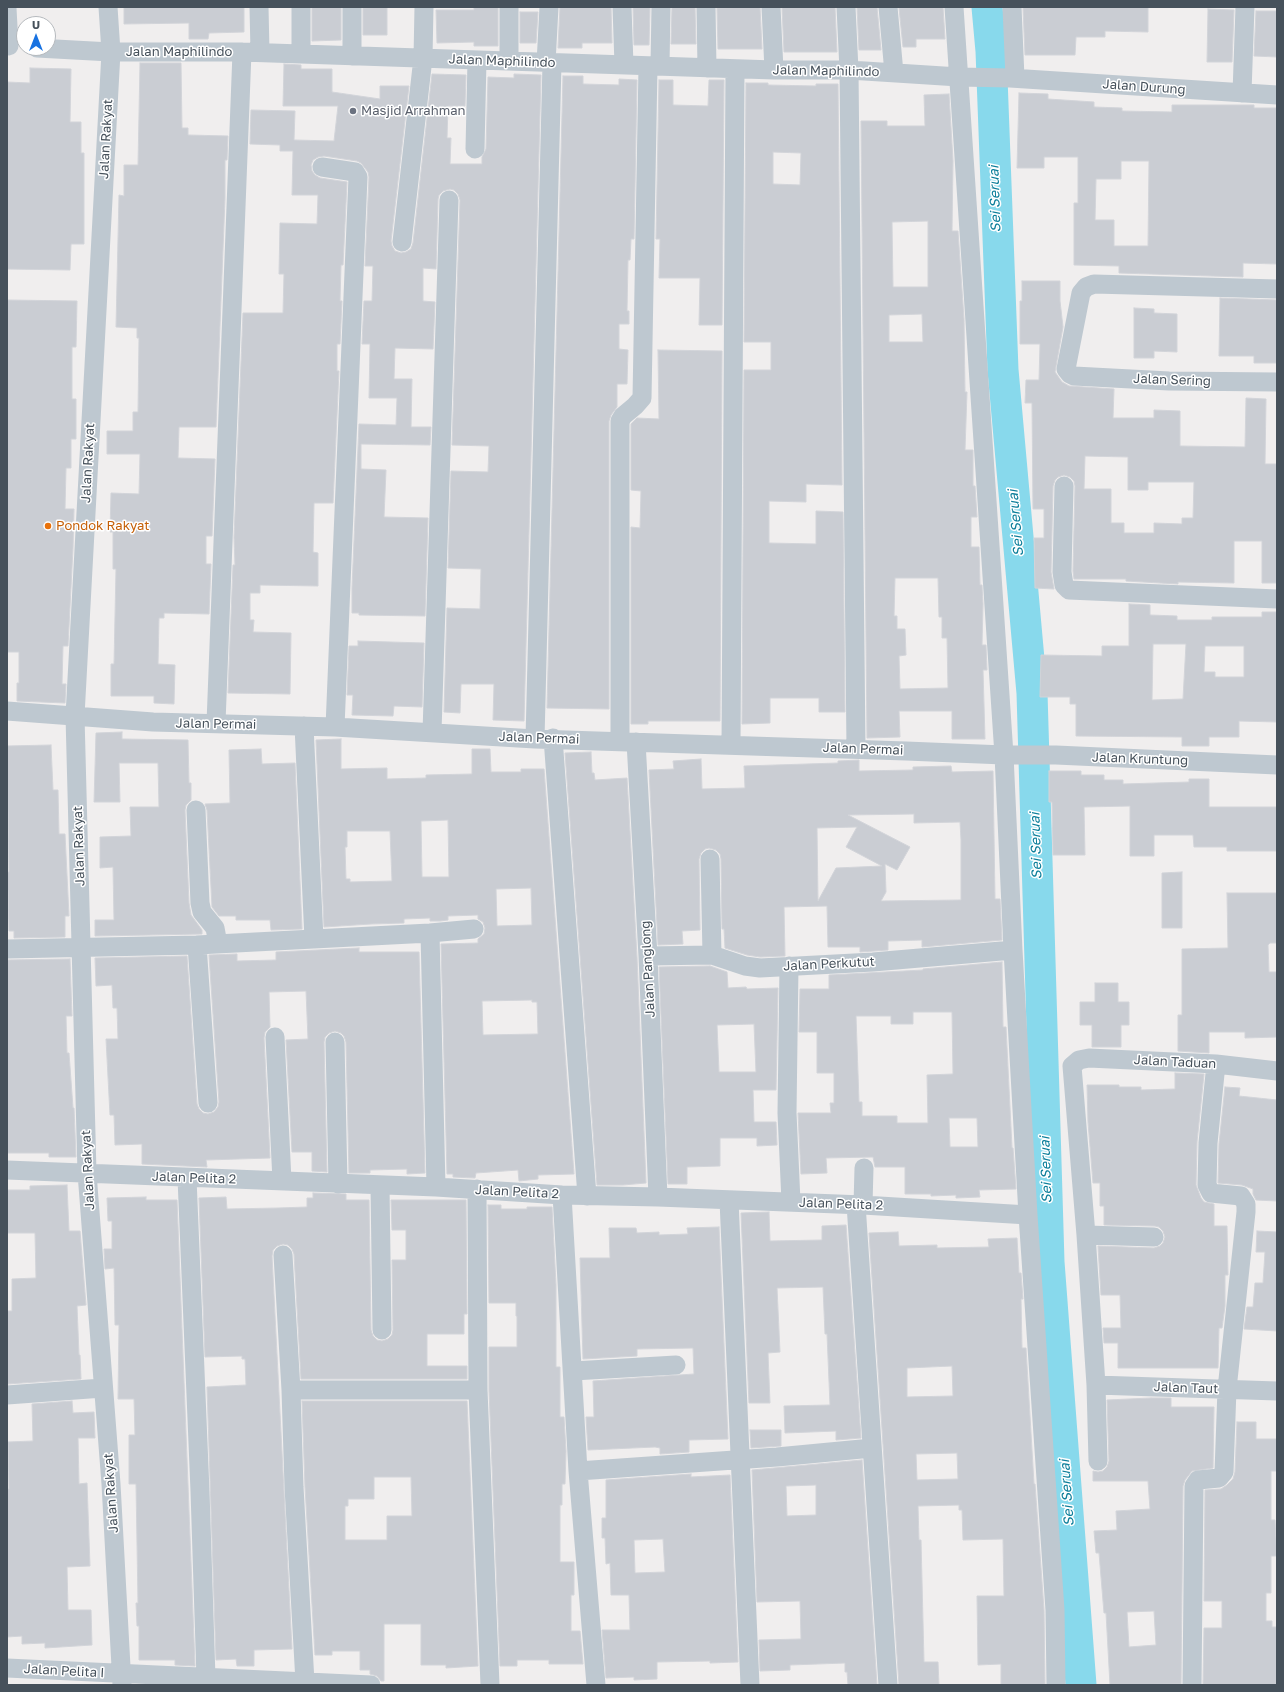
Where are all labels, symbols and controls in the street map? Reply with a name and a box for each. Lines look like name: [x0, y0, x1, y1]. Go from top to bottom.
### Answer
north arrow: [16, 16, 56, 56]
text: U: [32, 18, 40, 31]
street label: Jalan Maphilindo: [126, 44, 232, 60]
street label: Jalan Maphilindo: [448, 51, 556, 71]
street label: Jalan Maphilindo: [773, 62, 879, 80]
street label: Jalan Durung: [1102, 76, 1186, 98]
street label: Jalan Rakyat: [96, 99, 116, 179]
place label: Masjid Arrahman: [361, 103, 466, 119]
marker: Masjid Arrahman: [348, 106, 358, 116]
water label: Sei Seruai: [985, 165, 1005, 233]
street label: Jalan Sering: [1133, 371, 1211, 389]
street label: Jalan Rakyat: [78, 423, 98, 503]
water label: Sei Seruai: [1005, 489, 1027, 557]
place label: Pondok Rakyat: [56, 518, 149, 534]
marker: Pondok Rakyat: [43, 521, 53, 531]
street label: Jalan Permai: [176, 715, 256, 733]
street label: Jalan Permai: [498, 729, 580, 747]
street label: Jalan Permai: [822, 740, 904, 758]
street label: Jalan Kruntung: [1092, 750, 1188, 768]
street label: Jalan Rakyat: [70, 806, 88, 886]
water label: Sei Seruai: [1026, 812, 1046, 880]
street label: Jalan Panglong: [638, 920, 658, 1018]
street label: Jalan Perkutut: [783, 954, 875, 974]
street label: Jalan Taduan: [1133, 1052, 1217, 1072]
street label: Jalan Rakyat: [78, 1130, 98, 1210]
water label: Sei Seruai: [1036, 1136, 1056, 1204]
street label: Jalan Pelita 2: [152, 1169, 236, 1187]
street label: Jalan Pelita 2: [475, 1182, 559, 1202]
street label: Jalan Pelita 2: [799, 1195, 883, 1213]
street label: Jalan Taut: [1153, 1379, 1219, 1397]
street label: Jalan Rakyat: [100, 1452, 122, 1534]
water label: Sei Seruai: [1056, 1459, 1078, 1527]
street label: Jalan Pelita I: [23, 1661, 105, 1681]

